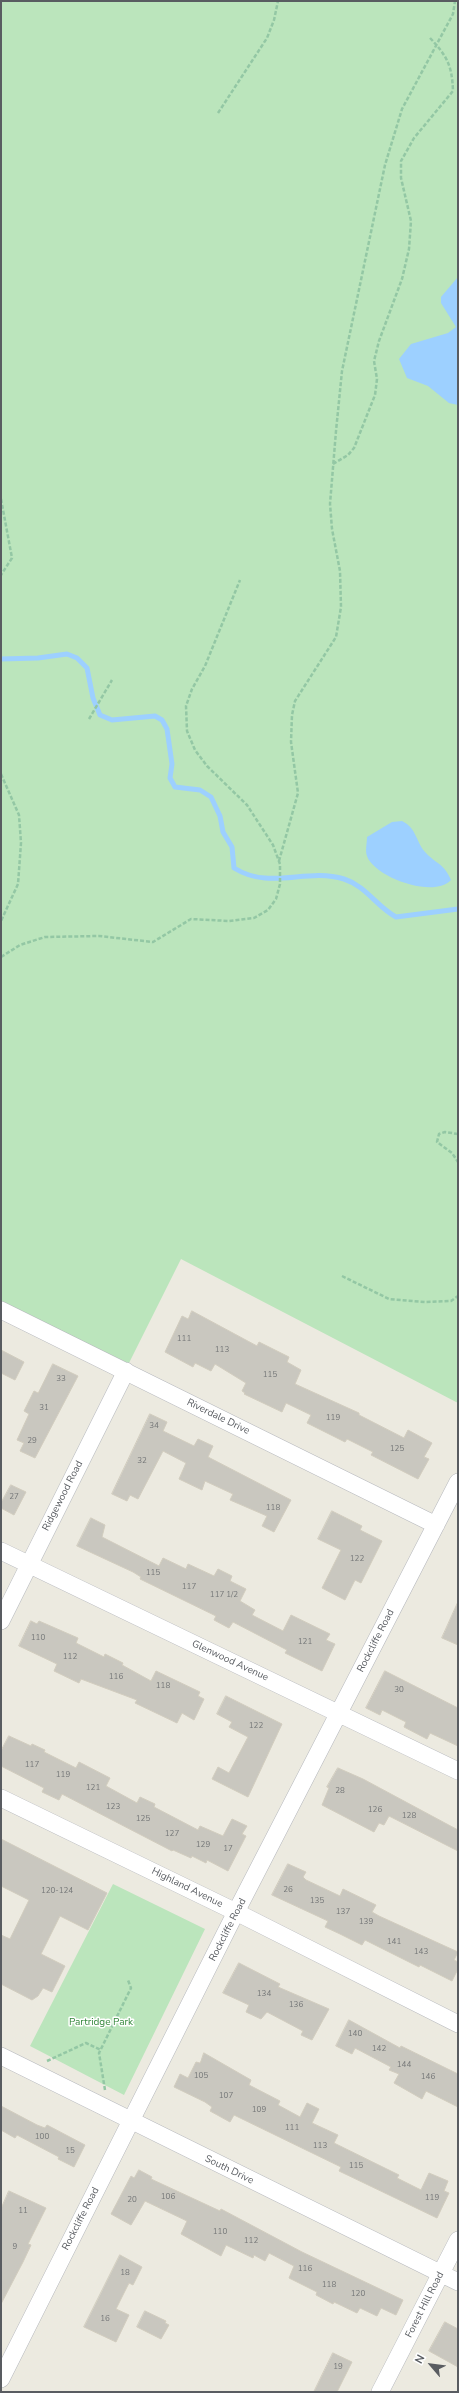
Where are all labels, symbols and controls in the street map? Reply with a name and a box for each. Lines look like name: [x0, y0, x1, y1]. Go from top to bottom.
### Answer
house number: 111: [177, 1334, 191, 1344]
house number: 113: [215, 1345, 229, 1355]
house number: 115: [263, 1370, 277, 1380]
house number: 33: [56, 1374, 66, 1384]
street label: Riverdale Drive: [185, 1397, 251, 1437]
house number: 31: [39, 1403, 49, 1413]
house number: 119: [326, 1413, 340, 1423]
house number: 34: [149, 1421, 159, 1431]
house number: 29: [27, 1436, 37, 1446]
house number: 125: [390, 1444, 404, 1454]
house number: 32: [137, 1456, 147, 1466]
street label: Ridgewood Road: [40, 1459, 86, 1533]
house number: 27: [9, 1492, 19, 1502]
house number: 118: [266, 1503, 280, 1513]
house number: 122: [350, 1554, 364, 1564]
house number: 115: [146, 1568, 160, 1578]
house number: 117: [182, 1582, 196, 1592]
house number: 117 1/2: [210, 1590, 238, 1600]
street label: Rockcliffe Road: [355, 1608, 397, 1674]
house number: 110: [31, 1633, 45, 1643]
house number: 121: [298, 1637, 312, 1647]
street label: Glenwood Avenue: [190, 1638, 270, 1684]
house number: 112: [63, 1652, 77, 1662]
house number: 116: [109, 1672, 123, 1682]
house number: 118: [156, 1681, 170, 1691]
house number: 30: [394, 1685, 404, 1695]
house number: 122: [249, 1721, 263, 1731]
house number: 117: [25, 1760, 39, 1770]
house number: 119: [56, 1770, 70, 1780]
house number: 121: [86, 1783, 100, 1793]
house number: 28: [335, 1786, 345, 1796]
house number: 123: [106, 1802, 120, 1812]
house number: 126: [368, 1805, 382, 1815]
house number: 128: [402, 1811, 416, 1821]
house number: 125: [136, 1814, 150, 1824]
house number: 127: [165, 1829, 179, 1839]
house number: 129: [196, 1840, 210, 1850]
house number: 17: [223, 1844, 233, 1854]
street label: Highland Avenue: [149, 1866, 225, 1910]
house number: 26: [283, 1885, 293, 1895]
house number: 120-124: [41, 1886, 73, 1896]
house number: 135: [310, 1896, 324, 1906]
street label: Rockcliffe Road: [207, 1897, 249, 1963]
house number: 137: [336, 1907, 350, 1917]
house number: 139: [359, 1917, 373, 1927]
house number: 141: [387, 1937, 401, 1947]
house number: 143: [414, 1947, 428, 1957]
house number: 134: [257, 1989, 271, 1999]
house number: 136: [289, 2000, 303, 2010]
park label: Partridge Park: [69, 2017, 133, 2029]
house number: 140: [348, 2029, 362, 2039]
house number: 142: [372, 2044, 386, 2054]
house number: 144: [397, 2060, 411, 2070]
house number: 105: [194, 2071, 208, 2081]
house number: 146: [421, 2072, 435, 2082]
house number: 107: [219, 2091, 233, 2101]
house number: 109: [252, 2105, 266, 2115]
house number: 111: [285, 2123, 299, 2133]
house number: 100: [35, 2132, 49, 2142]
house number: 113: [313, 2141, 327, 2151]
house number: 15: [65, 2146, 75, 2156]
street label: South Drive: [203, 2153, 255, 2187]
house number: 115: [349, 2161, 363, 2171]
street label: Rockcliffe Road: [60, 2186, 102, 2252]
house number: 106: [161, 2192, 175, 2202]
house number: 119: [425, 2193, 439, 2203]
house number: 20: [127, 2195, 137, 2205]
house number: 11: [18, 2206, 28, 2216]
house number: 110: [213, 2227, 227, 2237]
house number: 112: [244, 2236, 258, 2246]
house number: 9: [13, 2242, 17, 2252]
house number: 116: [298, 2264, 312, 2274]
house number: 18: [120, 2268, 130, 2278]
street label: Forest Hill Road: [403, 2270, 447, 2340]
house number: 118: [322, 2280, 336, 2290]
house number: 120: [351, 2289, 365, 2299]
house number: 16: [100, 2314, 110, 2324]
north arrow: [411, 2345, 451, 2385]
text: N: [411, 2352, 429, 2366]
house number: 19: [333, 2362, 343, 2372]

